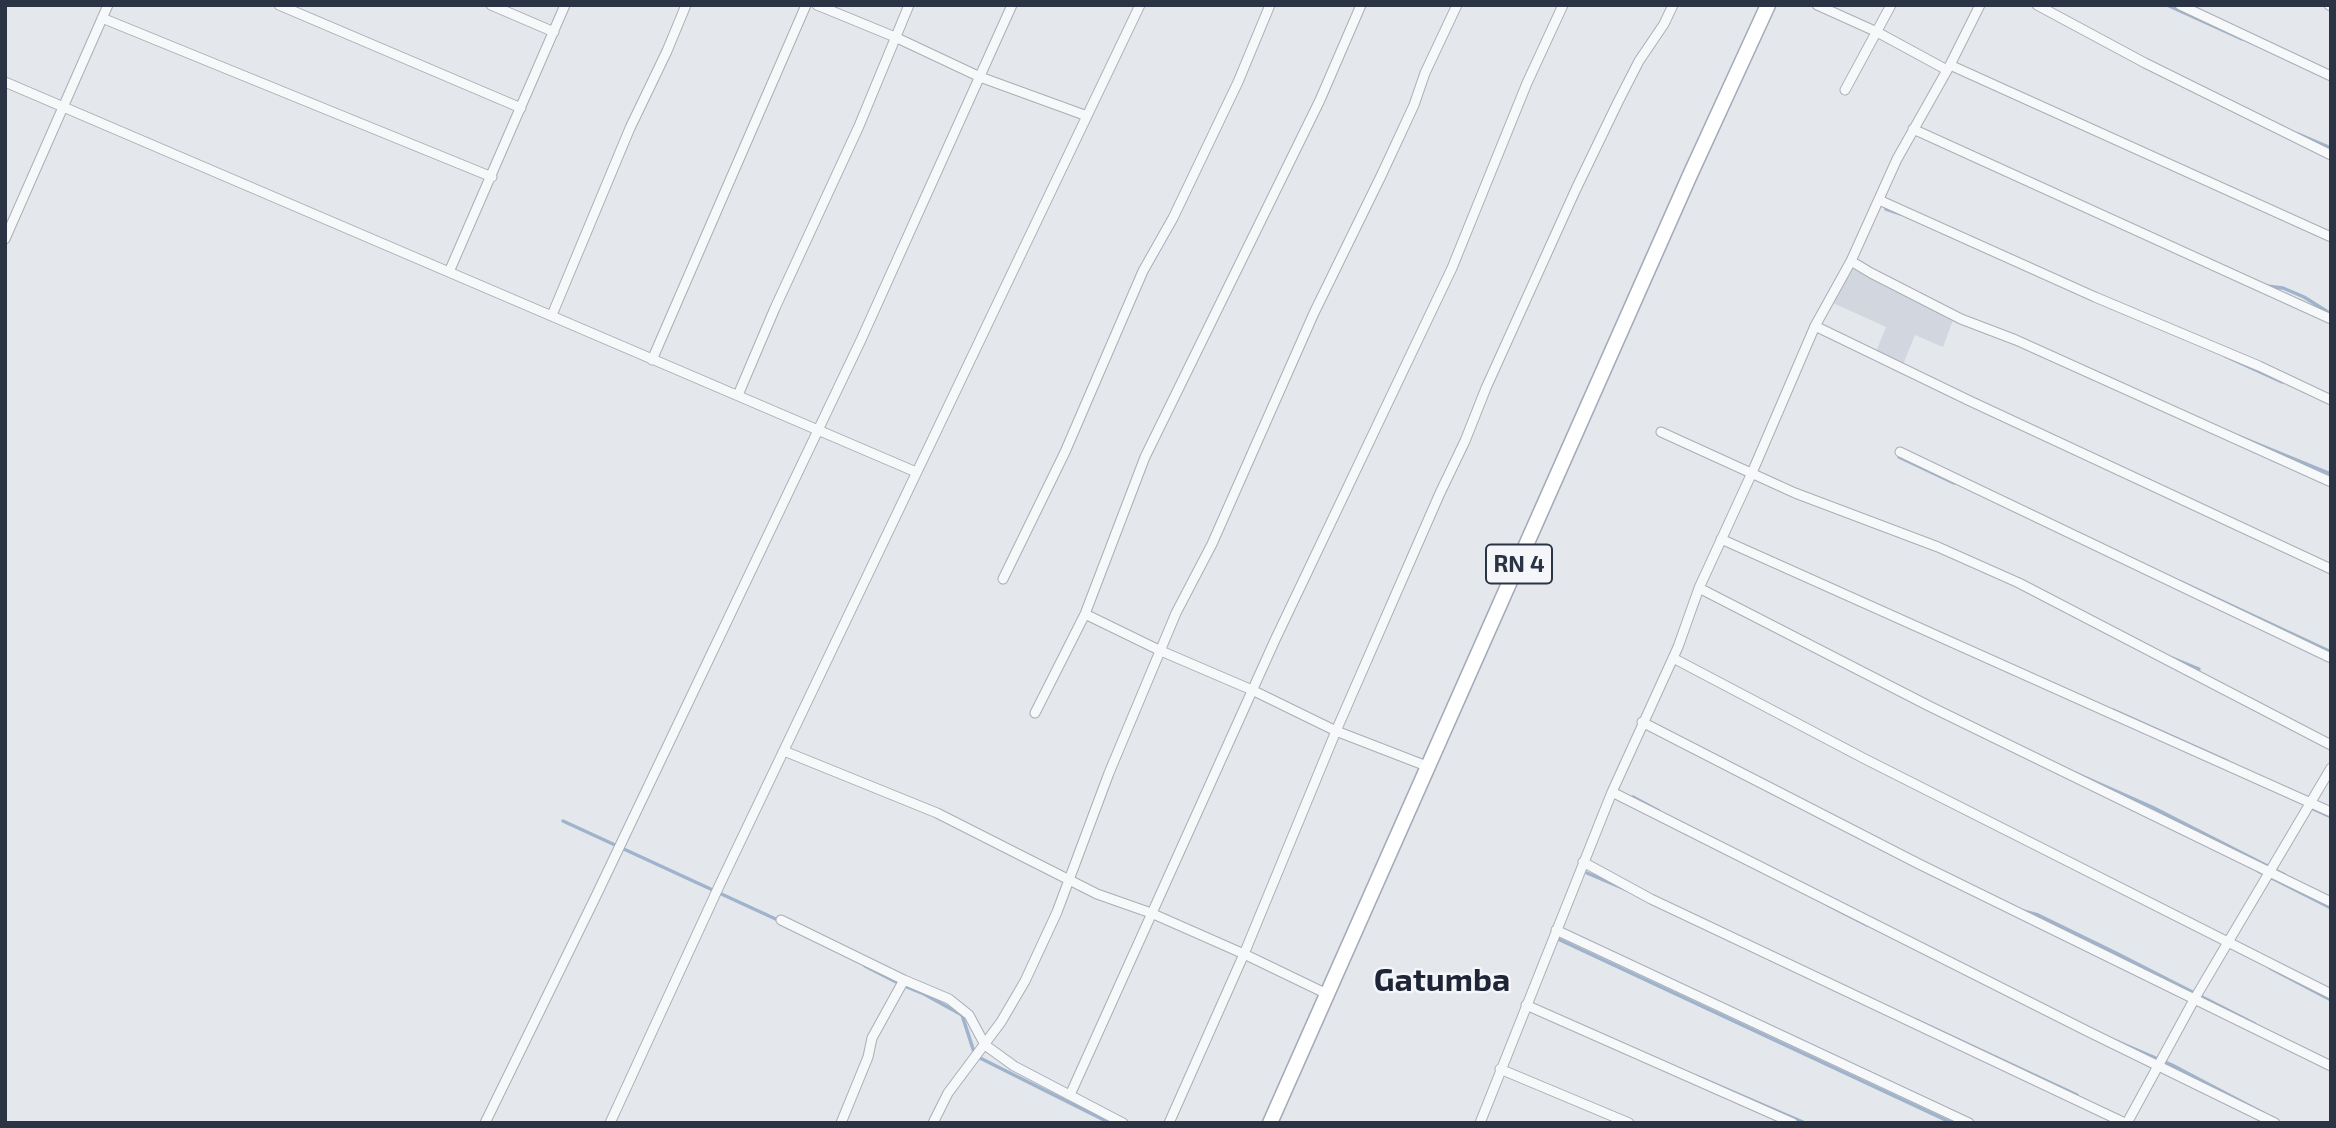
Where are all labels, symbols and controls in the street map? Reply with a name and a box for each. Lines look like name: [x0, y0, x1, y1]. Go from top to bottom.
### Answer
road number: RN 4: [1486, 544, 1552, 584]
district label: Gatumba: [1374, 961, 1510, 999]

